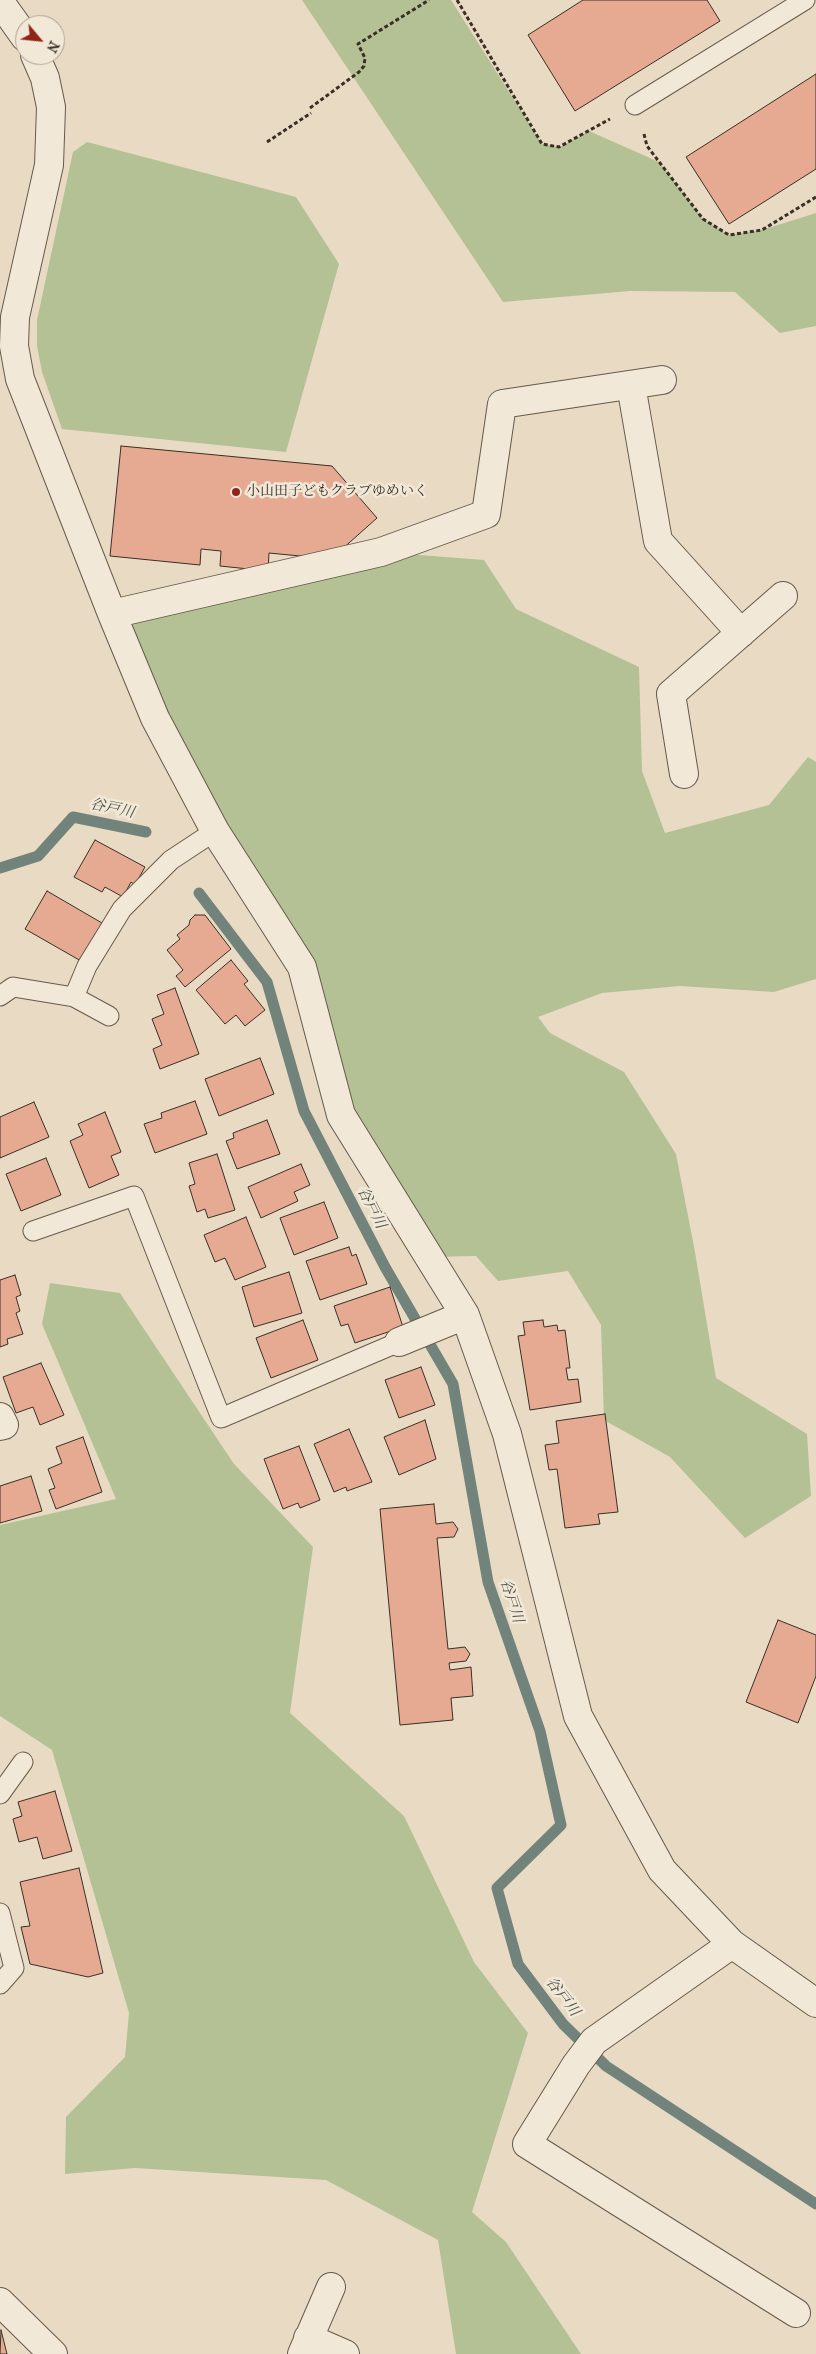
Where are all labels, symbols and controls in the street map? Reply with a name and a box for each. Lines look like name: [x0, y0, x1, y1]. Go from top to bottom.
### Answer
north arrow: [15, 15, 65, 65]
text: N: [43, 38, 63, 55]
place label: 小山田子どもクラブゆめいく: [246, 484, 428, 500]
marker: 小山田子どもクラブゆめいく: [230, 486, 242, 498]
water label: 谷戸川: [88, 796, 136, 822]
water label: 谷戸川: [353, 1184, 389, 1232]
water label: 谷戸川: [495, 1577, 527, 1625]
water label: 谷戸川: [541, 1974, 583, 2020]

